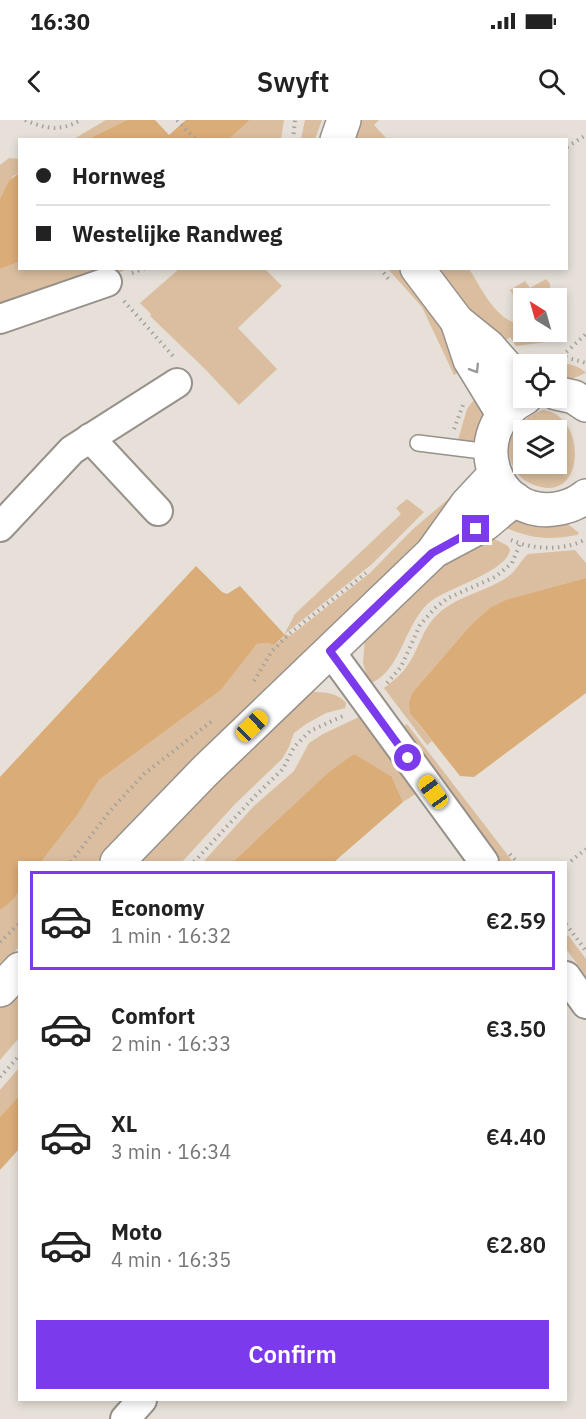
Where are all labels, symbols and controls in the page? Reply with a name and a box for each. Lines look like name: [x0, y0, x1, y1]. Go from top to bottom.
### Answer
text: 16:30: [30, 7, 90, 36]
text: Swyft: [257, 64, 329, 99]
icon: back: [18, 65, 51, 98]
icon: search: [535, 65, 568, 98]
text: Hornweg: [72, 161, 165, 190]
text: Westelijke Randweg: [72, 219, 282, 248]
north arrow: [513, 288, 567, 342]
map controls: [513, 288, 567, 474]
button: locate: [513, 354, 567, 408]
one-way arrow: [468, 363, 479, 374]
button: layers: [513, 420, 567, 474]
route end: [462, 515, 489, 542]
car: [233, 707, 271, 745]
route start: [394, 744, 421, 771]
car: [415, 772, 451, 812]
text: Economy: [111, 893, 205, 922]
icon: car: [39, 894, 93, 948]
text: €2.59: [486, 906, 546, 935]
text: 1 min · 16:32: [111, 922, 231, 949]
text: Comfort: [111, 1001, 195, 1030]
icon: car: [39, 1002, 93, 1056]
text: €3.50: [486, 1014, 546, 1043]
text: 2 min · 16:33: [111, 1030, 231, 1057]
text: XL: [111, 1109, 137, 1138]
icon: car: [39, 1110, 93, 1164]
text: €4.40: [486, 1122, 546, 1151]
text: 3 min · 16:34: [111, 1138, 231, 1165]
text: Moto: [111, 1217, 162, 1246]
icon: car: [39, 1218, 93, 1272]
text: €2.80: [486, 1230, 546, 1259]
text: 4 min · 16:35: [111, 1246, 231, 1273]
button: Confirm: [36, 1320, 549, 1389]

